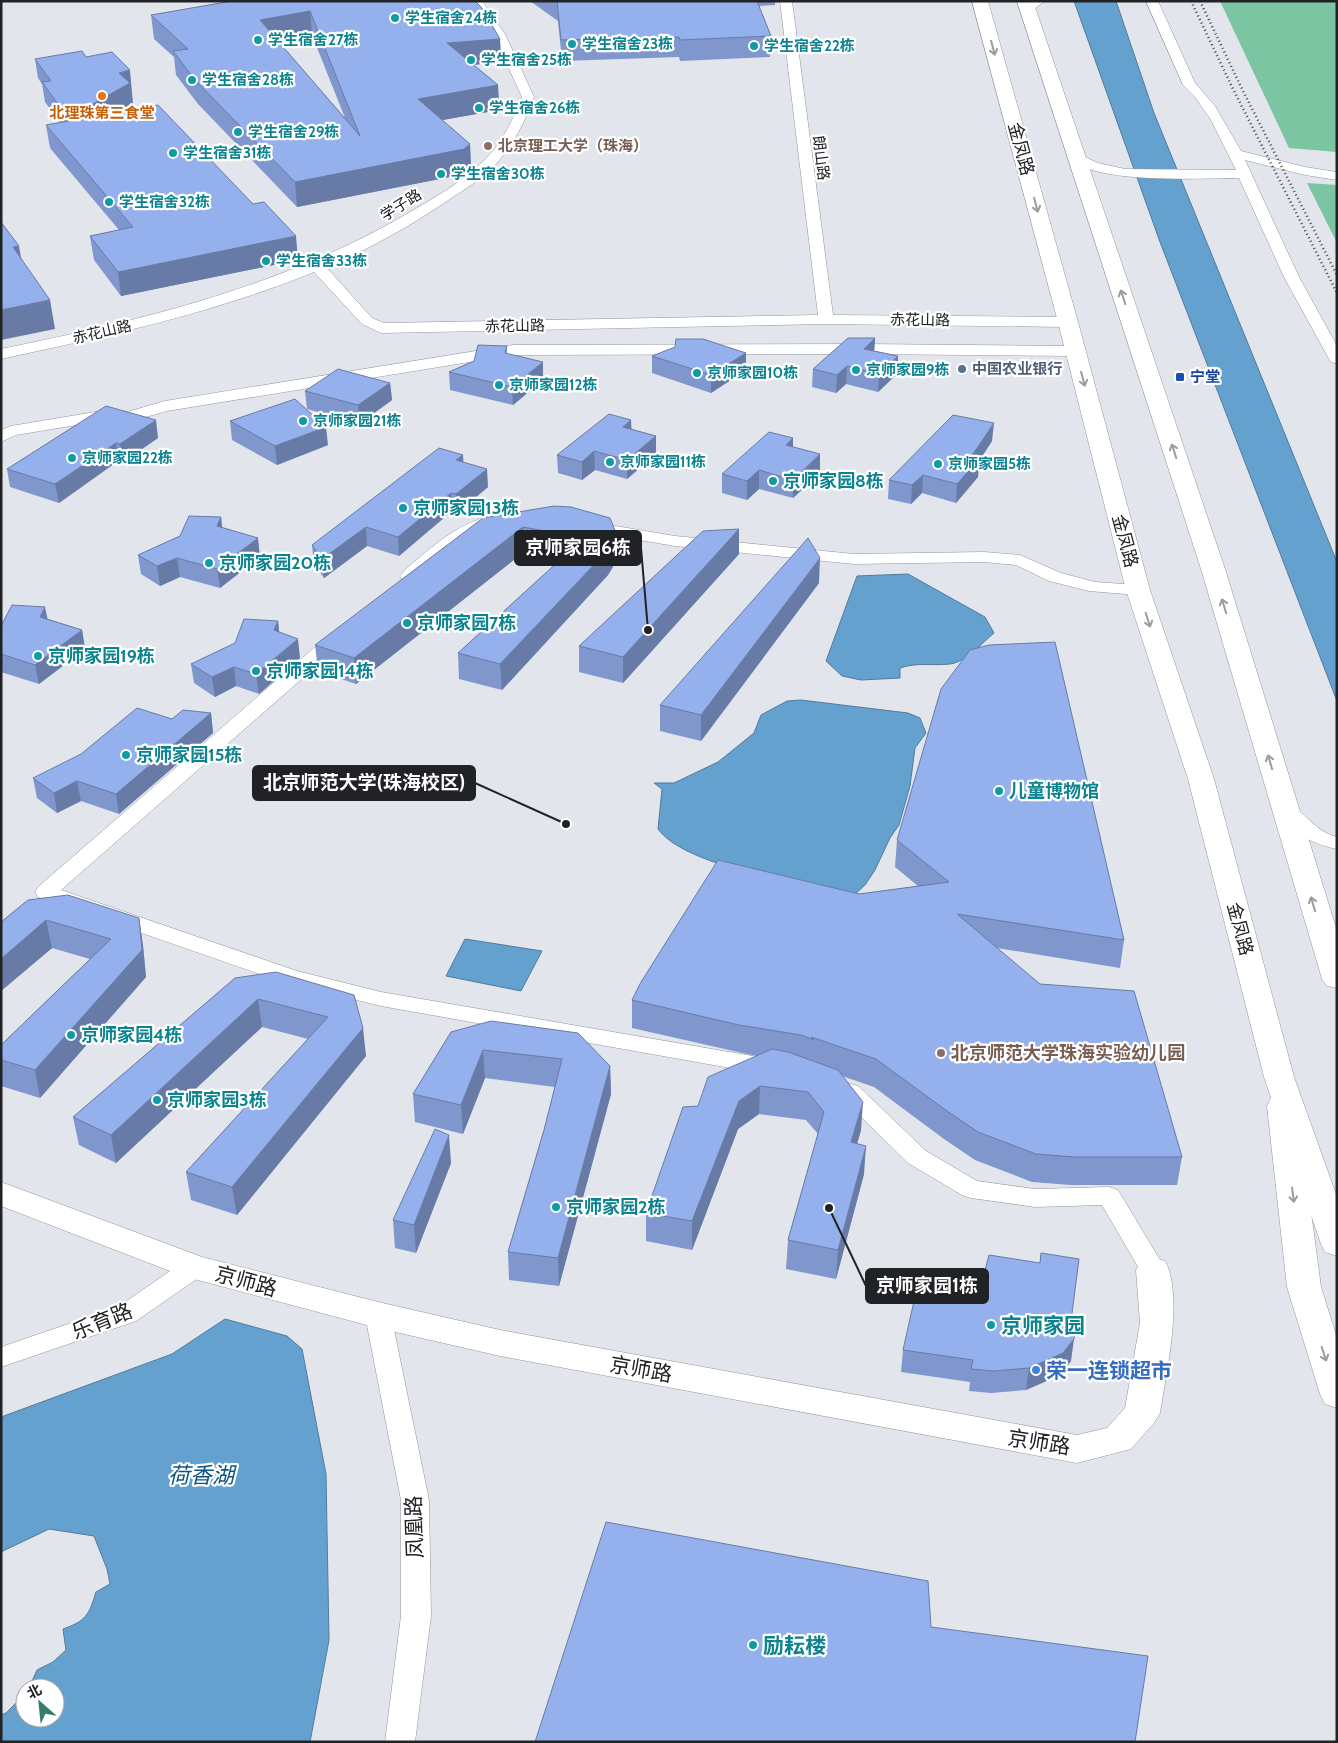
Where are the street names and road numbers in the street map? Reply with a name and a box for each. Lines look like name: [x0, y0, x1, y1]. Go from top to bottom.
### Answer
street label: 金凤路: [1003, 120, 1039, 178]
street label: 朗山路: [809, 135, 833, 181]
street label: 学子路: [377, 185, 425, 225]
street label: 赤花山路: [890, 310, 950, 330]
street label: 赤花山路: [71, 316, 133, 348]
street label: 赤花山路: [485, 316, 545, 336]
street label: 金凤路: [1107, 512, 1143, 570]
street label: 金凤路: [1222, 900, 1258, 958]
street label: 京师路: [212, 1261, 280, 1301]
street label: 乐育路: [68, 1298, 136, 1344]
street label: 京师路: [608, 1351, 674, 1387]
street label: 京师路: [1006, 1425, 1072, 1459]
street label: 凤凰路: [400, 1495, 428, 1559]

